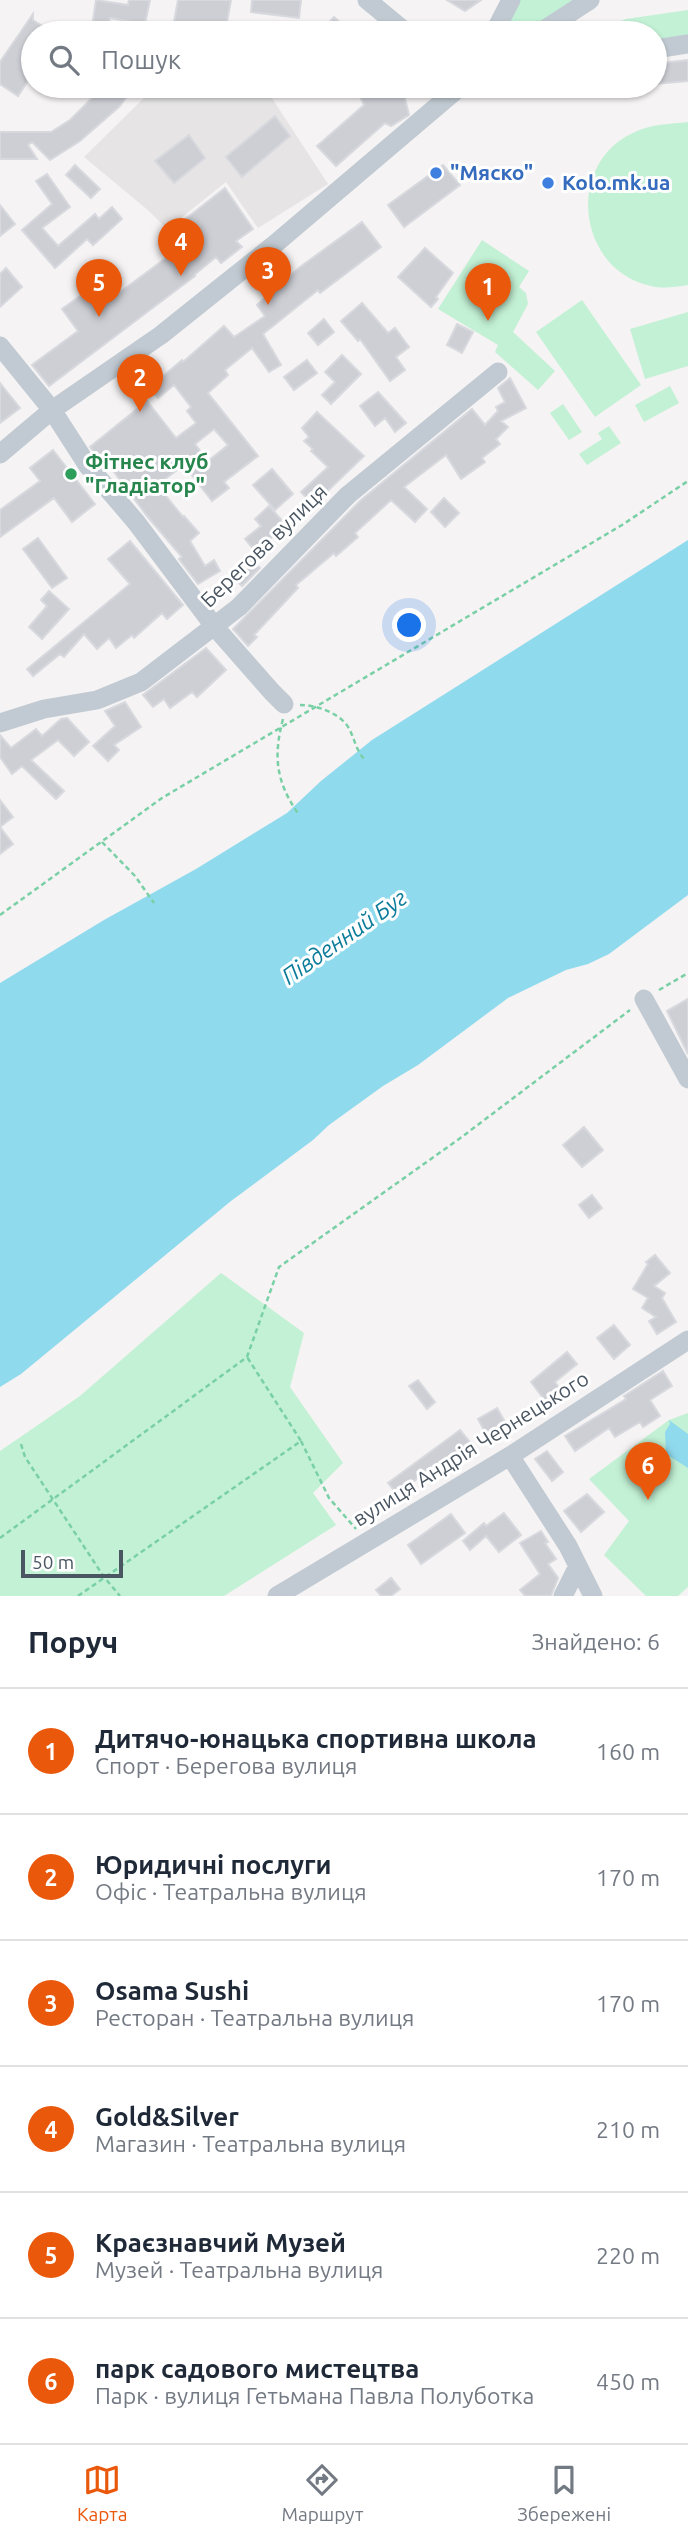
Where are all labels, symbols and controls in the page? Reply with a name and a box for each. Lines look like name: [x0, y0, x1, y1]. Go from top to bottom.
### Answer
search box: [21, 21, 667, 98]
icon: search: [45, 41, 83, 79]
text: Пошук: [101, 45, 181, 74]
place label: "Мяско": [450, 160, 533, 184]
marker: "Мяско": [428, 165, 444, 181]
place label: Kolo.mk.ua: [562, 170, 671, 194]
marker: Kolo.mk.ua: [540, 175, 556, 191]
pin: 4: [158, 218, 204, 276]
pin: 3: [245, 247, 291, 305]
pin: 5: [76, 259, 122, 317]
pin: 1: [465, 263, 511, 321]
pin: 2: [117, 354, 163, 412]
place label: Фітнес клуб "Гладіатор": [85, 449, 208, 497]
marker: Фітнес клуб "Гладіатор": [63, 466, 79, 482]
street label: Берегова вулиця: [195, 479, 331, 612]
your location: [392, 608, 426, 642]
water label: Південний Буг: [277, 884, 411, 989]
street label: вулиця Андрія Чернецького: [348, 1366, 593, 1531]
pin: 6: [625, 1442, 671, 1500]
scale bar: [21, 1547, 122, 1579]
text: 50 m: [32, 1551, 74, 1573]
text: Поруч: [28, 1625, 118, 1659]
text: Знайдено: 6: [531, 1629, 660, 1654]
text: Дитячо-юнацька спортивна школа: [95, 1724, 537, 1753]
text: 1: [45, 1739, 57, 1764]
text: 160 m: [596, 1739, 660, 1764]
text: Спорт · Берегова вулиця: [95, 1753, 357, 1778]
text: Юридичні послуги: [95, 1850, 331, 1879]
text: 2: [45, 1865, 57, 1890]
text: 170 m: [596, 1865, 660, 1890]
text: Офіс · Театральна вулиця: [95, 1879, 367, 1904]
text: Osama Sushi: [95, 1976, 249, 2005]
text: 3: [45, 1991, 57, 2016]
text: 170 m: [596, 1991, 660, 2016]
text: Ресторан · Театральна вулиця: [95, 2005, 414, 2030]
text: Gold&Silver: [95, 2102, 239, 2131]
text: 4: [45, 2117, 57, 2142]
text: 210 m: [596, 2117, 660, 2142]
text: Магазин · Театральна вулиця: [95, 2131, 406, 2156]
text: Краєзнавчий Музей: [95, 2228, 346, 2257]
text: 5: [45, 2243, 57, 2268]
text: 220 m: [596, 2243, 660, 2268]
text: Музей · Театральна вулиця: [95, 2257, 383, 2282]
text: парк садового мистецтва: [95, 2354, 419, 2383]
text: 6: [45, 2369, 57, 2394]
text: 450 m: [596, 2369, 660, 2394]
text: Парк · вулиця Гетьмана Павла Полуботка: [95, 2383, 534, 2408]
tab: Карта: [77, 2461, 128, 2525]
tab: Маршрут: [281, 2461, 363, 2525]
tab: Збережені: [517, 2461, 611, 2525]

